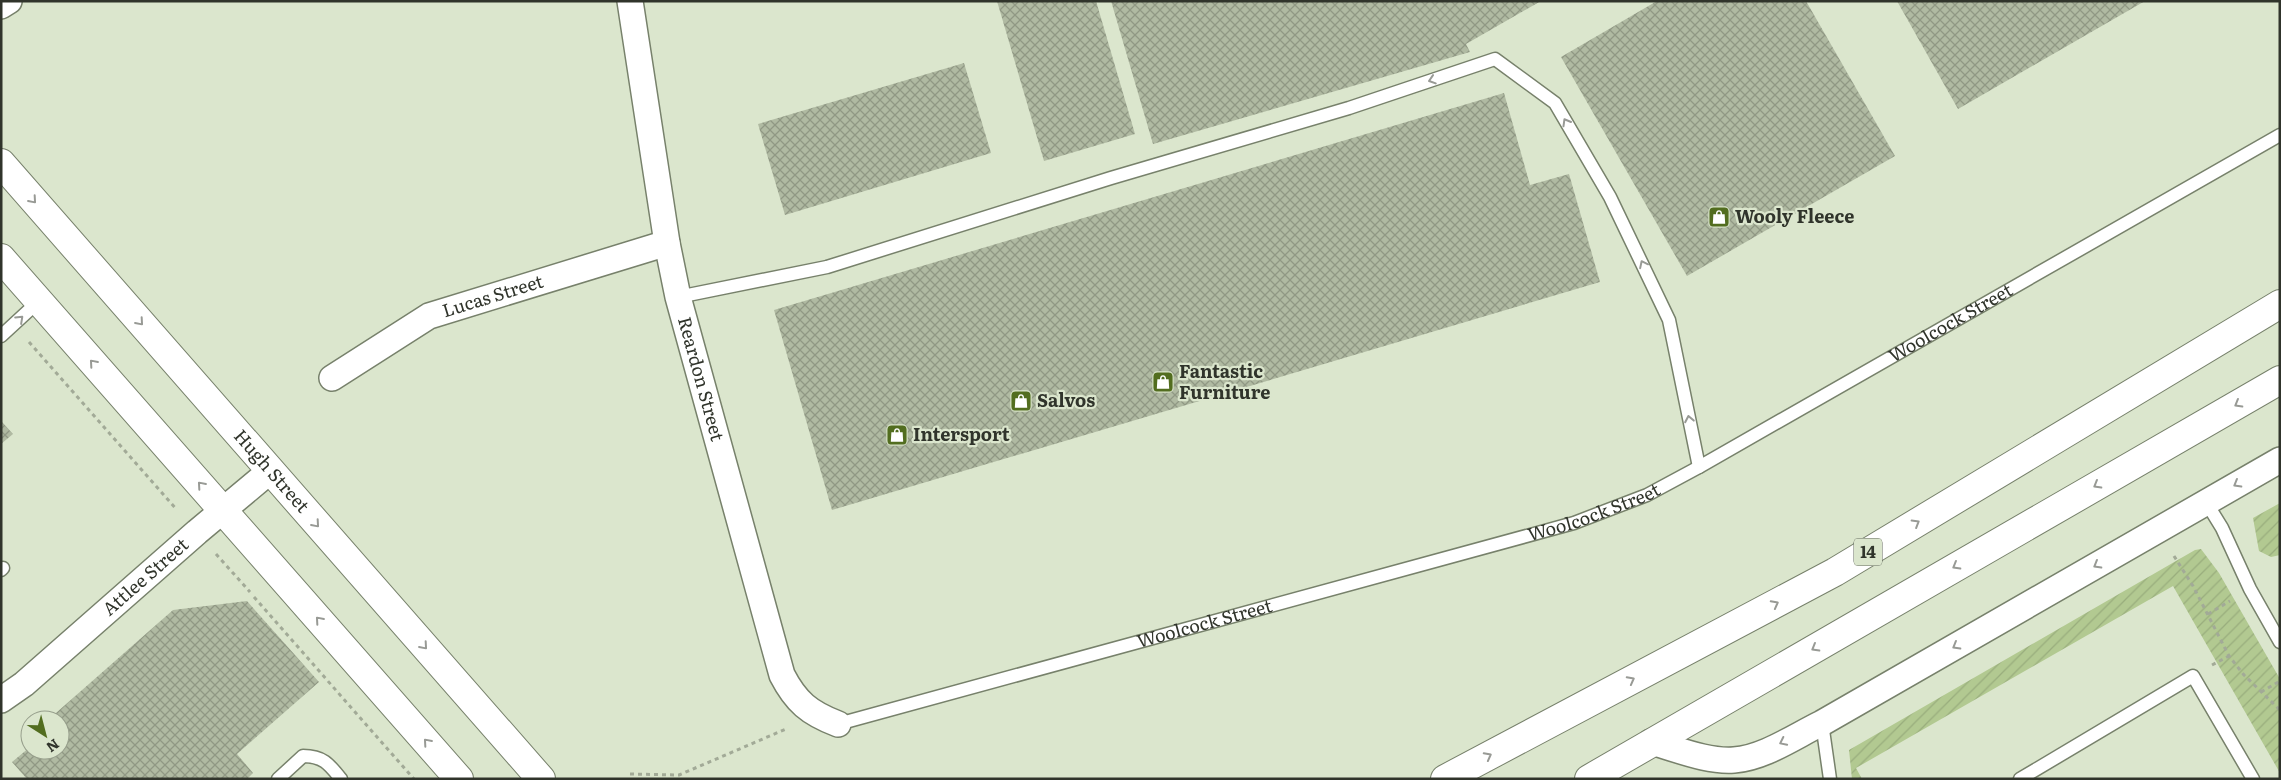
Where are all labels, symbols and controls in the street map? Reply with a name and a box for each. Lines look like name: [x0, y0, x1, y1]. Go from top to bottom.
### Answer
one-way arrow: [1428, 74, 1436, 84]
one-way arrow: [1562, 118, 1572, 127]
one-way arrow: [28, 194, 36, 203]
place label: Wooly Fleece: [1735, 202, 1854, 229]
shop icon: Wooly Fleece: [1707, 205, 1731, 229]
one-way arrow: [1639, 261, 1649, 270]
street label: Lucas Street: [439, 267, 547, 323]
street label: Woolcock Street: [1883, 275, 2018, 368]
street label: Reardon Street: [672, 313, 732, 445]
one-way arrow: [14, 316, 23, 325]
one-way arrow: [135, 317, 144, 326]
place label: Fantastic Furniture: [1179, 357, 1270, 405]
one-way arrow: [90, 359, 99, 368]
shop icon: Fantastic Furniture: [1151, 370, 1175, 394]
place label: Salvos: [1037, 386, 1095, 413]
shop icon: Salvos: [1009, 389, 1033, 413]
one-way arrow: [2234, 398, 2243, 408]
one-way arrow: [1685, 414, 1695, 423]
place label: Intersport: [913, 420, 1010, 447]
street label: Hugh Street: [228, 423, 317, 519]
shop icon: Intersport: [885, 423, 909, 447]
street label: Woolcock Street: [1524, 475, 1665, 547]
one-way arrow: [2234, 478, 2243, 488]
one-way arrow: [2093, 479, 2102, 489]
one-way arrow: [197, 482, 206, 491]
one-way arrow: [311, 518, 320, 527]
one-way arrow: [1910, 520, 1919, 530]
street label: Attlee Street: [96, 530, 194, 621]
road number: 14: [1854, 538, 1882, 566]
one-way arrow: [2093, 559, 2102, 569]
one-way arrow: [1952, 560, 1961, 570]
street label: Woolcock Street: [1133, 591, 1276, 654]
one-way arrow: [1770, 600, 1779, 610]
one-way arrow: [316, 617, 325, 626]
one-way arrow: [1952, 639, 1961, 649]
one-way arrow: [418, 640, 427, 649]
one-way arrow: [1812, 641, 1821, 651]
one-way arrow: [1626, 676, 1635, 686]
north arrow: [20, 710, 70, 760]
text: N: [42, 735, 64, 758]
one-way arrow: [1779, 736, 1788, 746]
one-way arrow: [424, 739, 433, 748]
one-way arrow: [1482, 752, 1491, 762]

